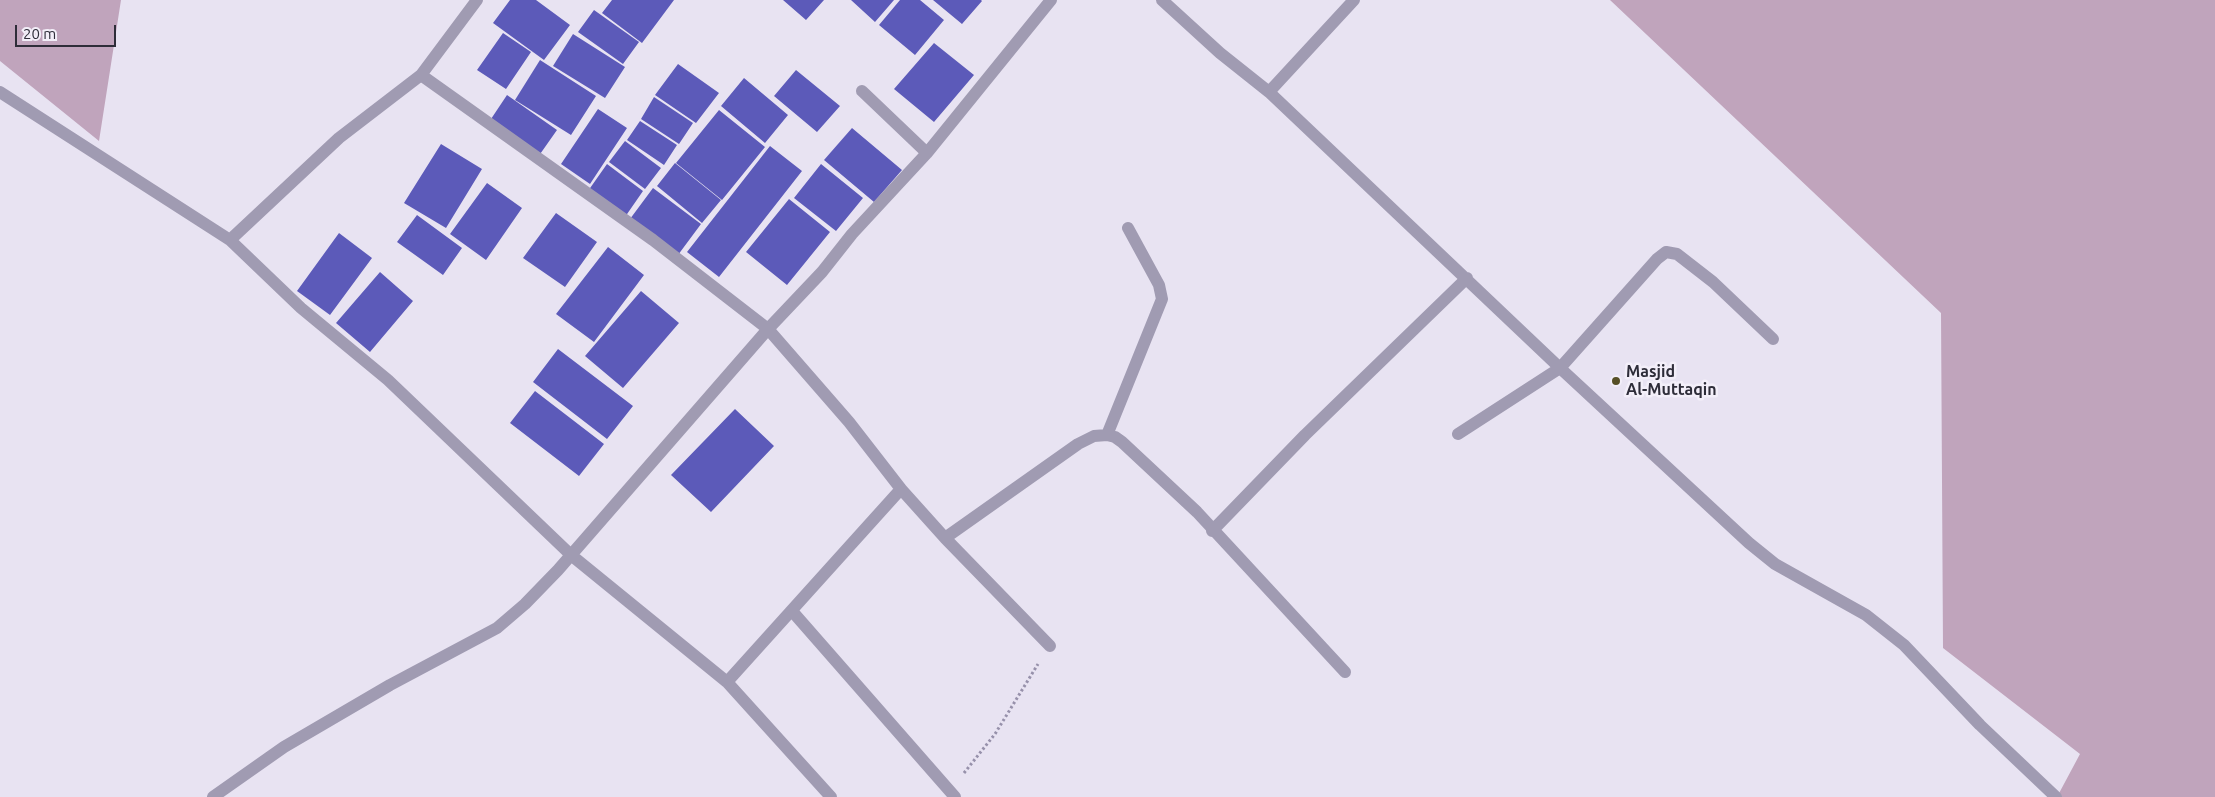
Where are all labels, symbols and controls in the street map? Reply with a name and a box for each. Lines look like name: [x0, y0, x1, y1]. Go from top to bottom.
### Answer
scale bar: [18, 15, 119, 47]
text: 20 m: [23, 25, 56, 42]
place label: Masjid Al-Muttaqin: [1626, 362, 1717, 400]
marker: Masjid Al-Muttaqin: [1610, 375, 1622, 387]

